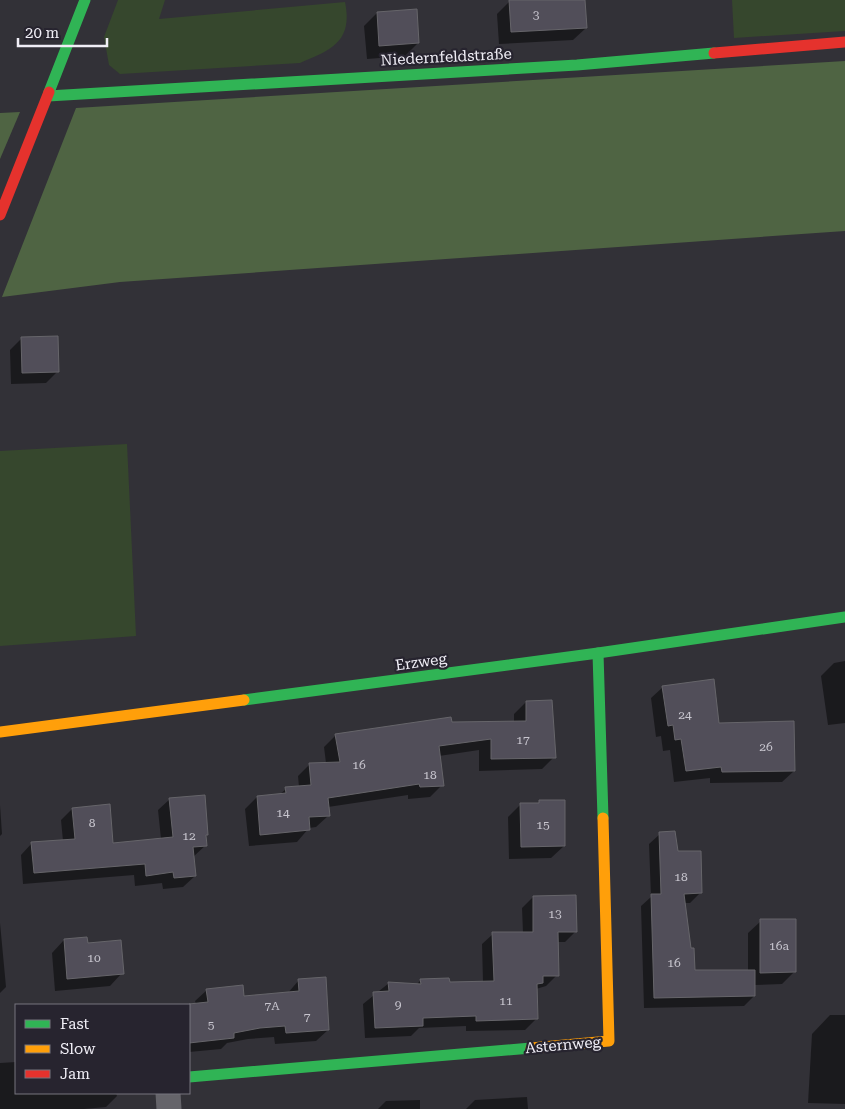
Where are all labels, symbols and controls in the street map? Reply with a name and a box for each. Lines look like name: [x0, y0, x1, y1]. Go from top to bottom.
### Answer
house number: 3: [533, 8, 540, 22]
scale bar: [18, 15, 106, 47]
text: 20 m: [25, 24, 60, 42]
street label: Niedernfeldstraße: [380, 45, 512, 69]
street label: Erzweg: [394, 649, 448, 675]
house number: 24: [678, 708, 692, 722]
house number: 17: [516, 733, 530, 747]
house number: 26: [759, 740, 773, 754]
house number: 16: [352, 758, 366, 772]
house number: 18: [423, 768, 437, 782]
house number: 14: [276, 806, 290, 820]
house number: 8: [89, 816, 96, 830]
house number: 15: [536, 818, 550, 832]
house number: 12: [182, 829, 196, 843]
house number: 18: [674, 870, 688, 884]
house number: 13: [548, 907, 562, 921]
house number: 16a: [769, 939, 789, 953]
house number: 10: [87, 951, 101, 965]
house number: 16: [667, 956, 681, 970]
house number: 11: [499, 994, 513, 1008]
house number: 9: [395, 998, 402, 1012]
house number: 7A: [264, 999, 280, 1013]
legend: [15, 1004, 190, 1094]
house number: 7: [304, 1010, 311, 1024]
text: Fast: [60, 1015, 90, 1033]
house number: 5: [208, 1018, 215, 1032]
street label: Asternweg: [524, 1033, 602, 1057]
text: Slow: [60, 1040, 96, 1058]
text: Jam: [60, 1065, 90, 1083]

